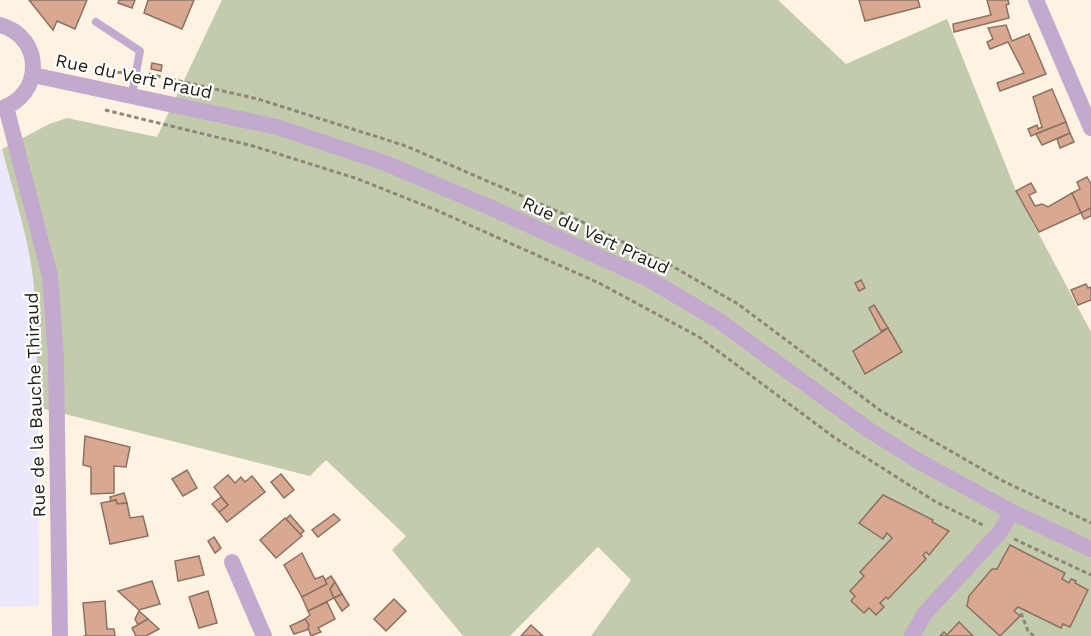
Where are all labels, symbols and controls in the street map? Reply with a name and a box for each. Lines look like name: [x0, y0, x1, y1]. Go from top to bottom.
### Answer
street label: Rue du Vert Praud: [54, 49, 214, 103]
street label: Rue du Vert Praud: [519, 192, 673, 278]
street label: Rue de la Bauche Thiraud: [21, 292, 49, 518]

